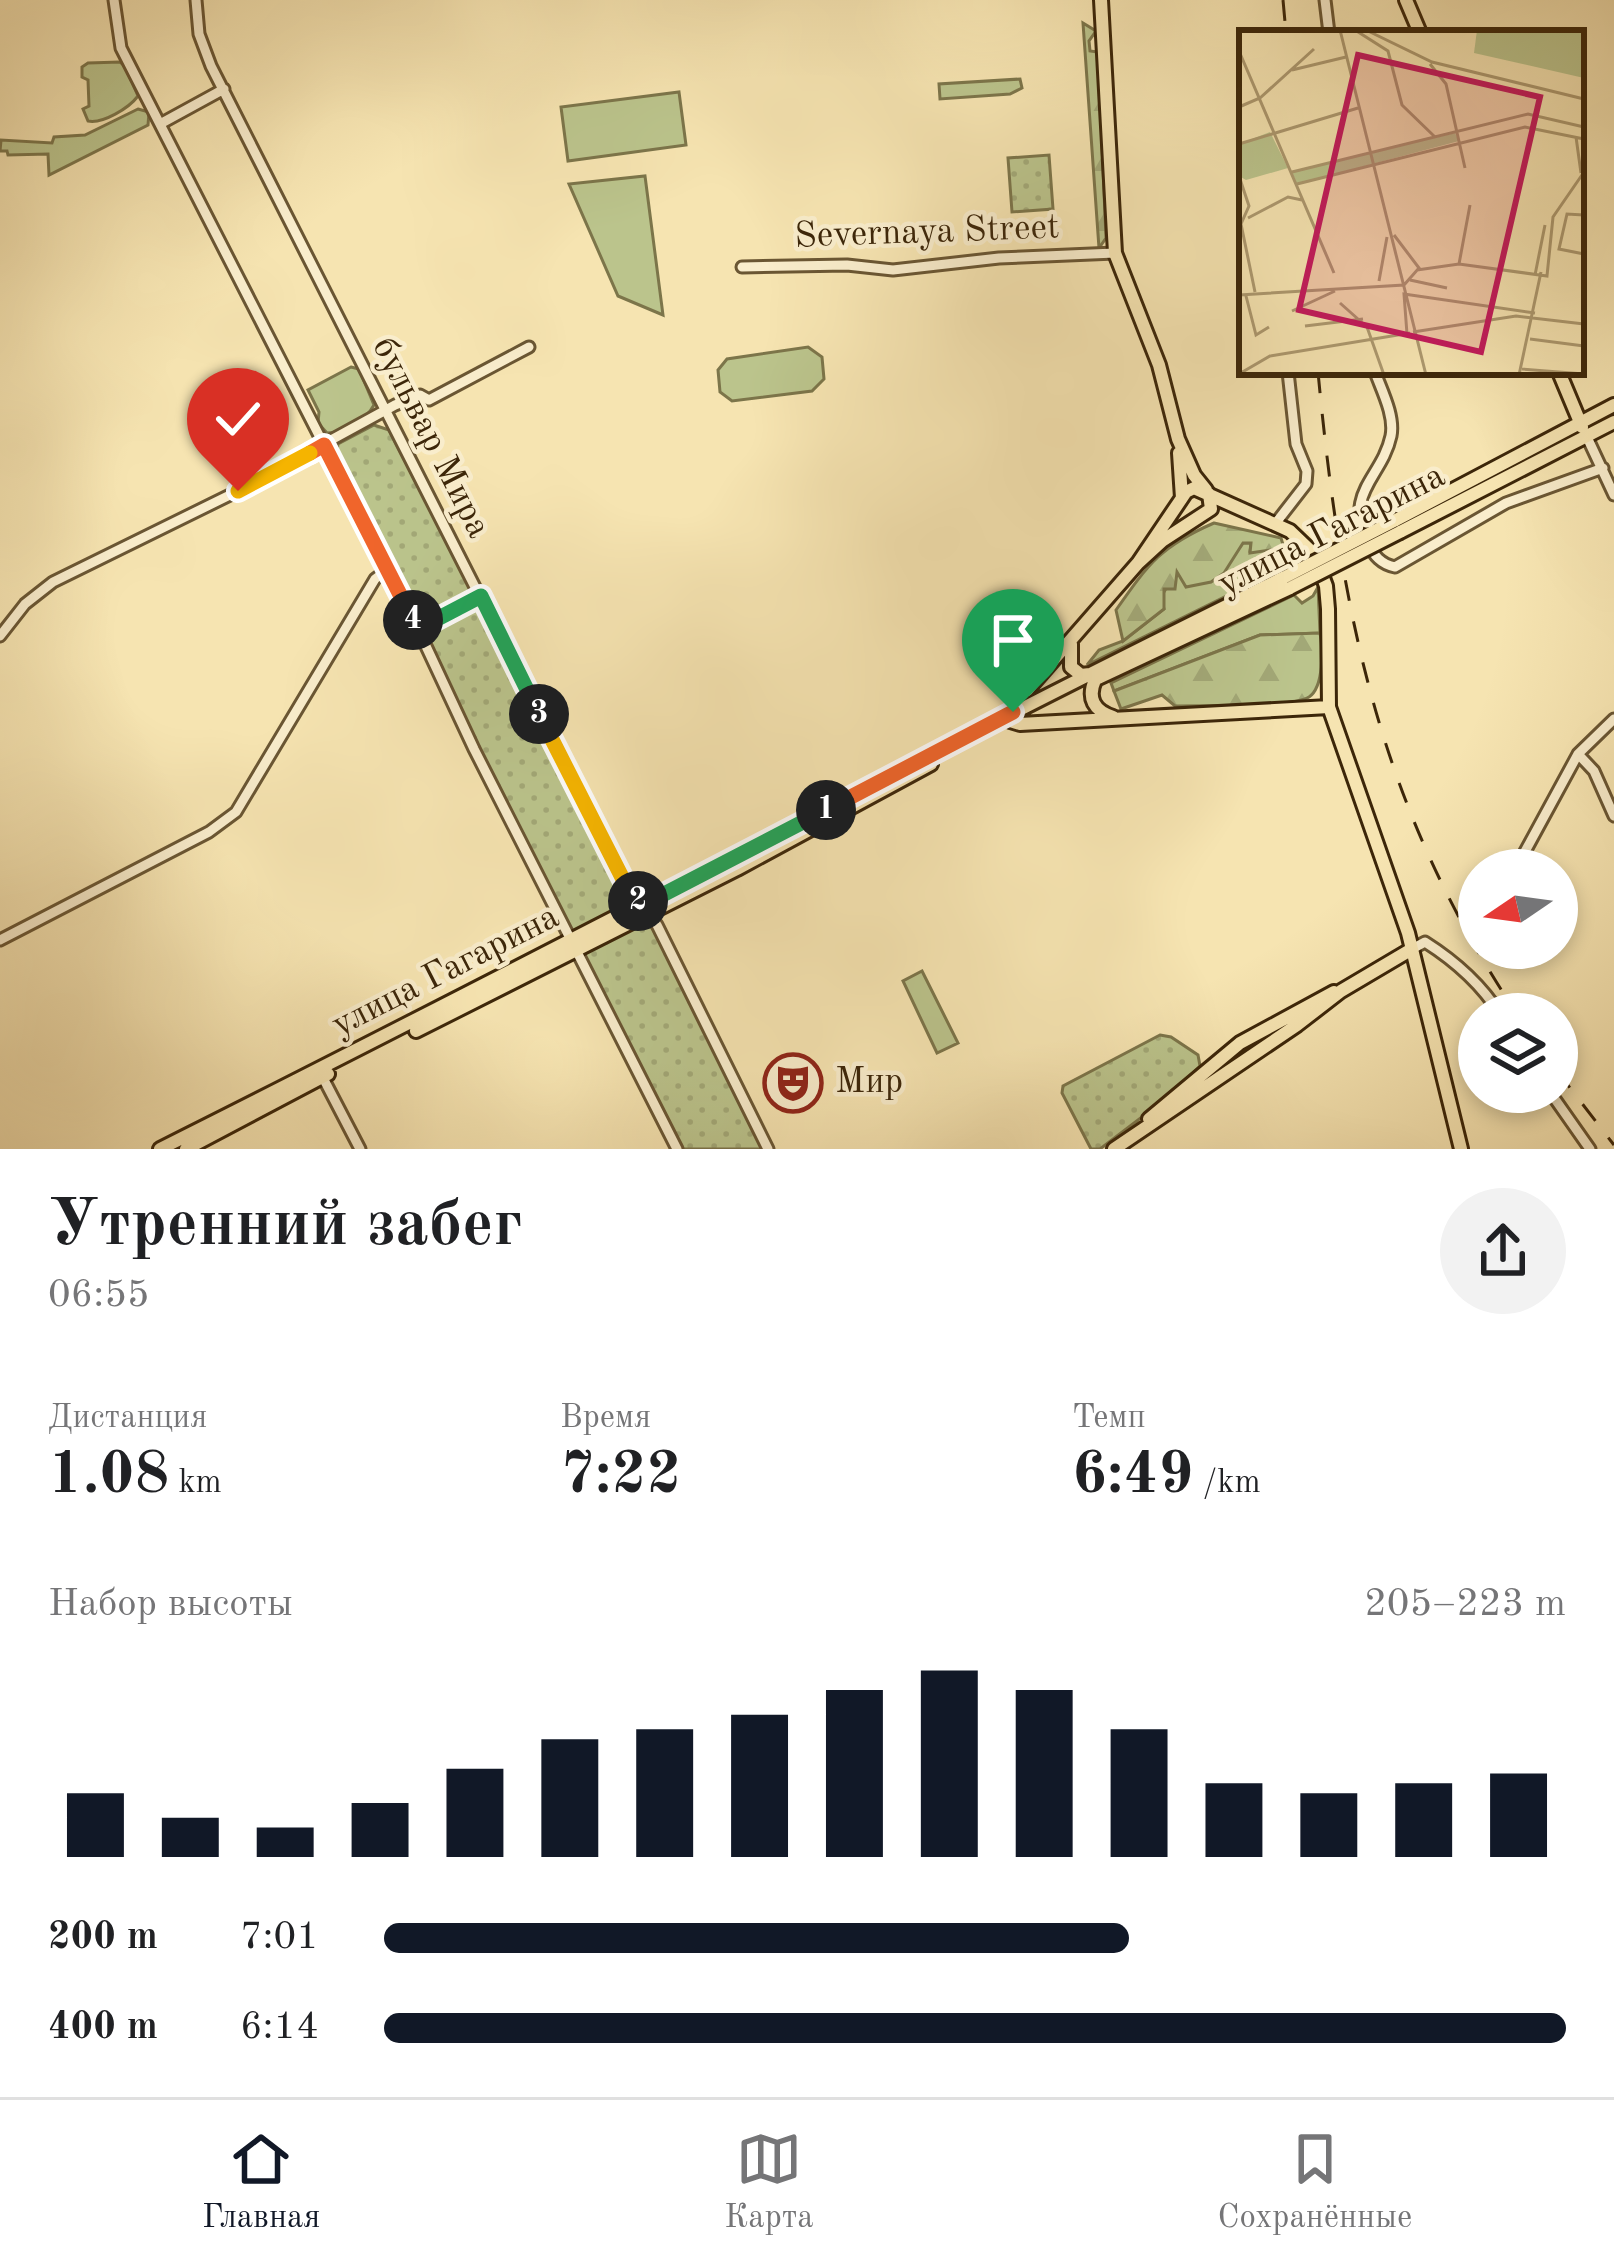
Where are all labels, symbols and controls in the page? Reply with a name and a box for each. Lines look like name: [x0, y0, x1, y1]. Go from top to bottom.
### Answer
inset map: [1239, 30, 1584, 375]
street label: Severnaya Street: [794, 210, 1060, 256]
street label: бульвар Мира: [364, 332, 496, 544]
pin: [187, 368, 289, 491]
icon: check: [205, 386, 271, 452]
street label: улица Гагарина: [1213, 458, 1451, 604]
pin: [962, 589, 1064, 712]
pin: 4: [383, 590, 443, 650]
text: 4: [403, 603, 423, 636]
icon: arrive: [980, 607, 1046, 673]
pin: 3: [509, 684, 569, 744]
text: 3: [529, 697, 549, 730]
pin: 1: [796, 780, 856, 840]
text: 1: [816, 793, 836, 826]
north arrow: [1458, 849, 1578, 969]
map controls: [1458, 849, 1578, 1113]
pin: 2: [608, 871, 668, 931]
text: 2: [628, 884, 648, 917]
street label: улица Гагарина: [327, 899, 565, 1045]
button: layers: [1458, 993, 1578, 1113]
theatre icon: Мир: [762, 1052, 824, 1114]
place label: Мир: [835, 1065, 903, 1101]
button: share: [1440, 1188, 1566, 1314]
text: Утренний забег: [48, 1194, 523, 1260]
text: 06:55: [48, 1276, 149, 1315]
text: Дистанция: [48, 1402, 208, 1435]
text: Время: [560, 1402, 651, 1435]
text: Темп: [1072, 1402, 1146, 1435]
text: 1.08: [48, 1446, 169, 1506]
text: 7:22: [560, 1446, 681, 1506]
text: 6:49: [1072, 1446, 1193, 1506]
text: km: [169, 1467, 222, 1500]
text: /km: [1193, 1467, 1261, 1500]
text: Набор высоты: [48, 1585, 293, 1624]
text: 205–223 m: [1364, 1585, 1566, 1624]
text: 200 m: [48, 1918, 158, 1957]
text: 7:01: [240, 1918, 319, 1957]
text: 400 m: [48, 2008, 158, 2047]
text: 6:14: [240, 2008, 319, 2047]
tab: Главная: [202, 2126, 321, 2239]
tab: Карта: [724, 2126, 814, 2239]
tab: Сохранённые: [1217, 2126, 1412, 2239]

